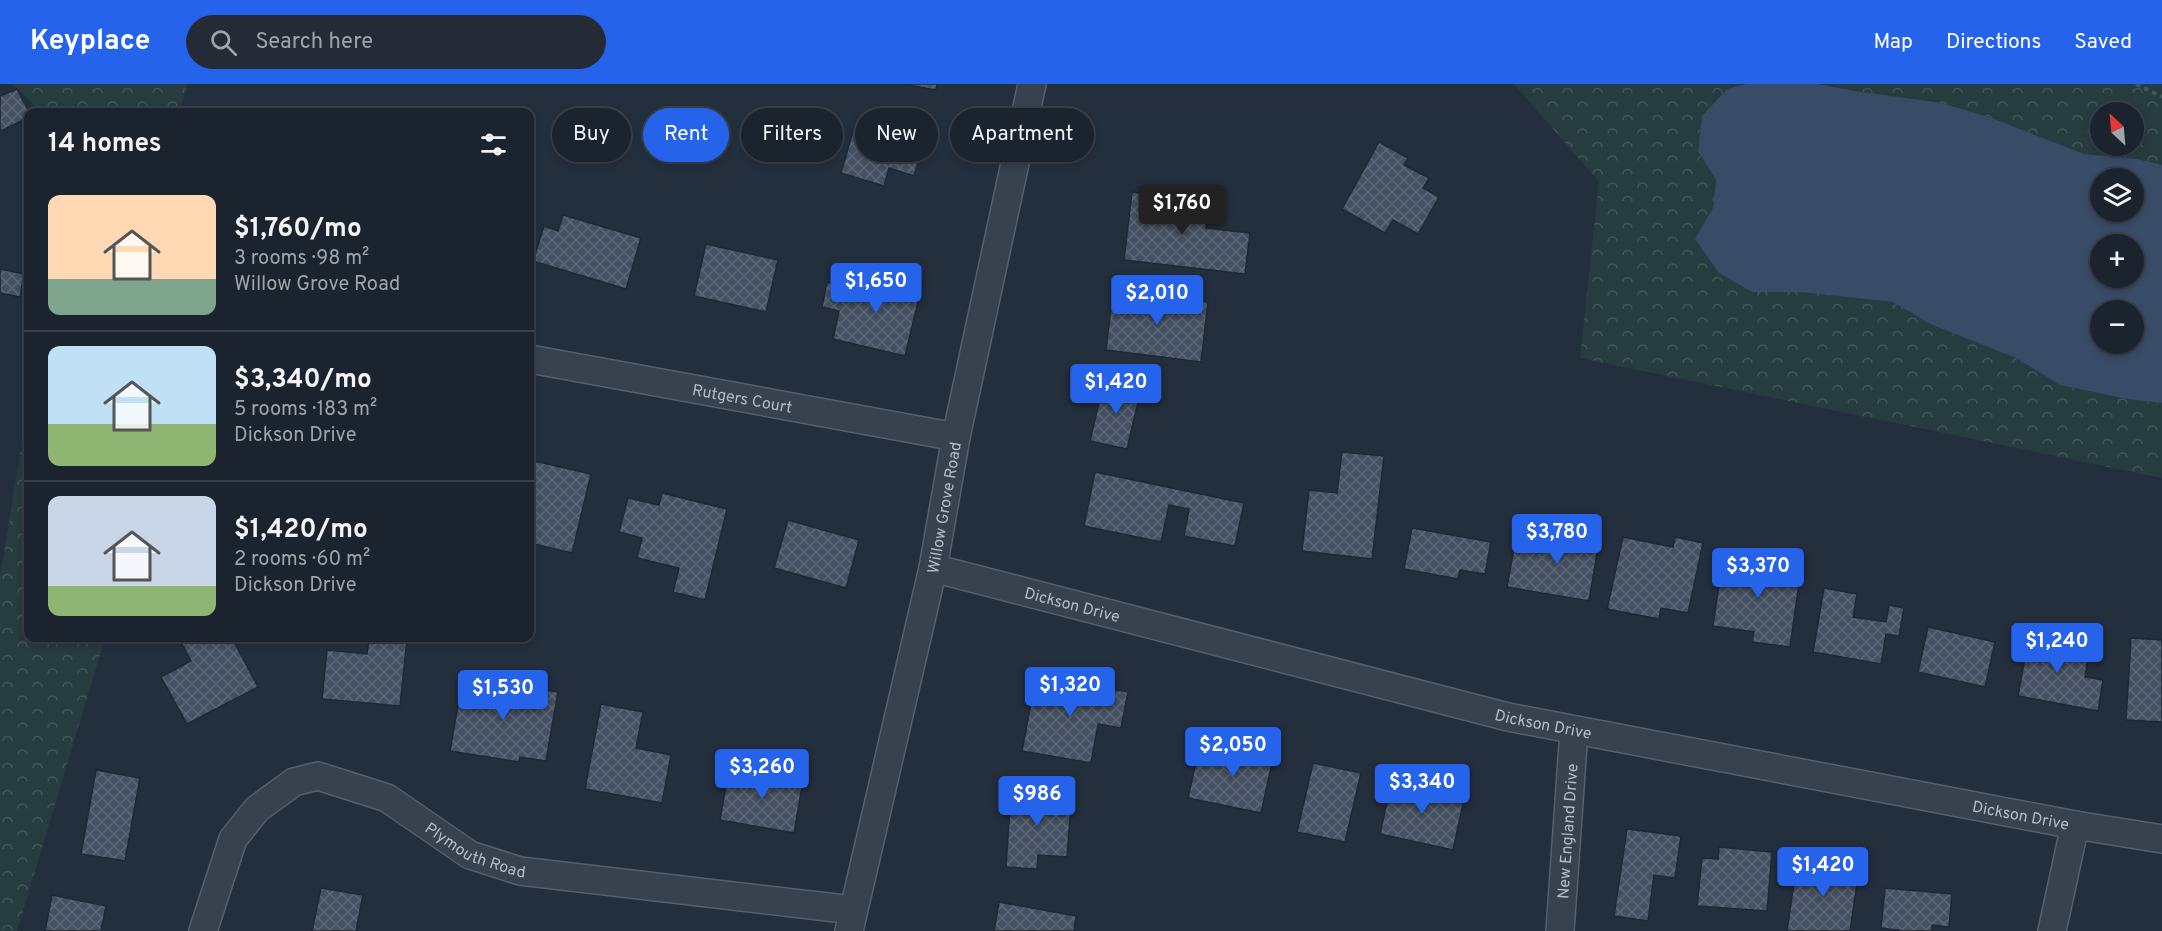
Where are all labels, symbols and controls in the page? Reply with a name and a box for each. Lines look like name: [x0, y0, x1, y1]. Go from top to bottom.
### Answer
search box: [186, 15, 606, 69]
text: Keyplace: [30, 24, 150, 60]
icon: search: [207, 26, 240, 59]
text: Search here: [255, 29, 373, 56]
text: Map: [1873, 29, 1913, 56]
text: Directions: [1946, 29, 2041, 56]
text: Saved: [2074, 29, 2132, 56]
north arrow: [2090, 102, 2144, 156]
map controls: [2090, 102, 2144, 354]
chip: Buy: [552, 108, 631, 162]
chip: Rent: [643, 108, 729, 162]
chip: Filters: [741, 108, 843, 162]
chip: New: [855, 108, 938, 162]
chip: Apartment: [950, 108, 1094, 162]
text: 14 homes: [48, 128, 162, 161]
icon: filters: [477, 128, 510, 161]
button: layers: [2090, 168, 2144, 222]
pin: $1,760: [1133, 185, 1231, 236]
text: $1,760: [1153, 191, 1211, 217]
text: $1,760/mo: [234, 213, 362, 246]
icon: home: [96, 219, 168, 291]
button: +: [2090, 234, 2144, 288]
text: 3 rooms · 98 m²: [234, 246, 369, 272]
pin: $1,650: [827, 263, 925, 314]
text: $1,650: [845, 269, 907, 295]
text: Willow Grove Road: [234, 272, 400, 298]
pin: $2,010: [1108, 275, 1206, 326]
text: $2,010: [1125, 281, 1189, 307]
button: −: [2090, 300, 2144, 354]
text: $3,340/mo: [234, 364, 372, 397]
pin: $1,420: [1067, 364, 1165, 415]
icon: home: [96, 370, 168, 442]
text: $1,420: [1084, 370, 1148, 396]
street label: Rutgers Court: [690, 381, 794, 419]
text: 5 rooms · 183 m²: [234, 397, 377, 423]
text: Dickson Drive: [234, 423, 357, 449]
street label: Willow Grove Road: [924, 441, 967, 575]
text: $1,420/mo: [234, 514, 368, 547]
pin: $3,780: [1508, 514, 1606, 565]
icon: home: [96, 520, 168, 592]
text: $3,780: [1526, 520, 1588, 546]
text: 2 rooms · 60 m²: [234, 547, 370, 573]
pin: $3,370: [1709, 548, 1807, 599]
text: $3,370: [1726, 554, 1790, 580]
text: Dickson Drive: [234, 573, 357, 599]
street label: Dickson Drive: [1022, 584, 1122, 628]
pin: $1,240: [2008, 623, 2106, 674]
text: $1,240: [2025, 629, 2089, 655]
pin: $1,320: [1021, 667, 1119, 718]
pin: $1,530: [454, 670, 552, 721]
text: $1,320: [1039, 673, 1101, 699]
text: $1,530: [472, 676, 534, 702]
street label: Dickson Drive: [1492, 706, 1593, 745]
pin: $2,050: [1184, 727, 1282, 778]
text: $2,050: [1199, 733, 1267, 759]
pin: $3,260: [713, 749, 811, 800]
text: $3,260: [729, 755, 795, 781]
street label: New England Drive: [1554, 763, 1584, 900]
pin: $3,340: [1373, 764, 1471, 815]
text: $3,340: [1389, 770, 1455, 796]
pin: $986: [1001, 776, 1073, 827]
text: $986: [1012, 782, 1062, 808]
street label: Dickson Drive: [1970, 798, 2070, 836]
street label: Plymouth Road: [420, 819, 527, 884]
pin: $1,420: [1774, 847, 1872, 898]
text: $1,420: [1791, 853, 1855, 879]

